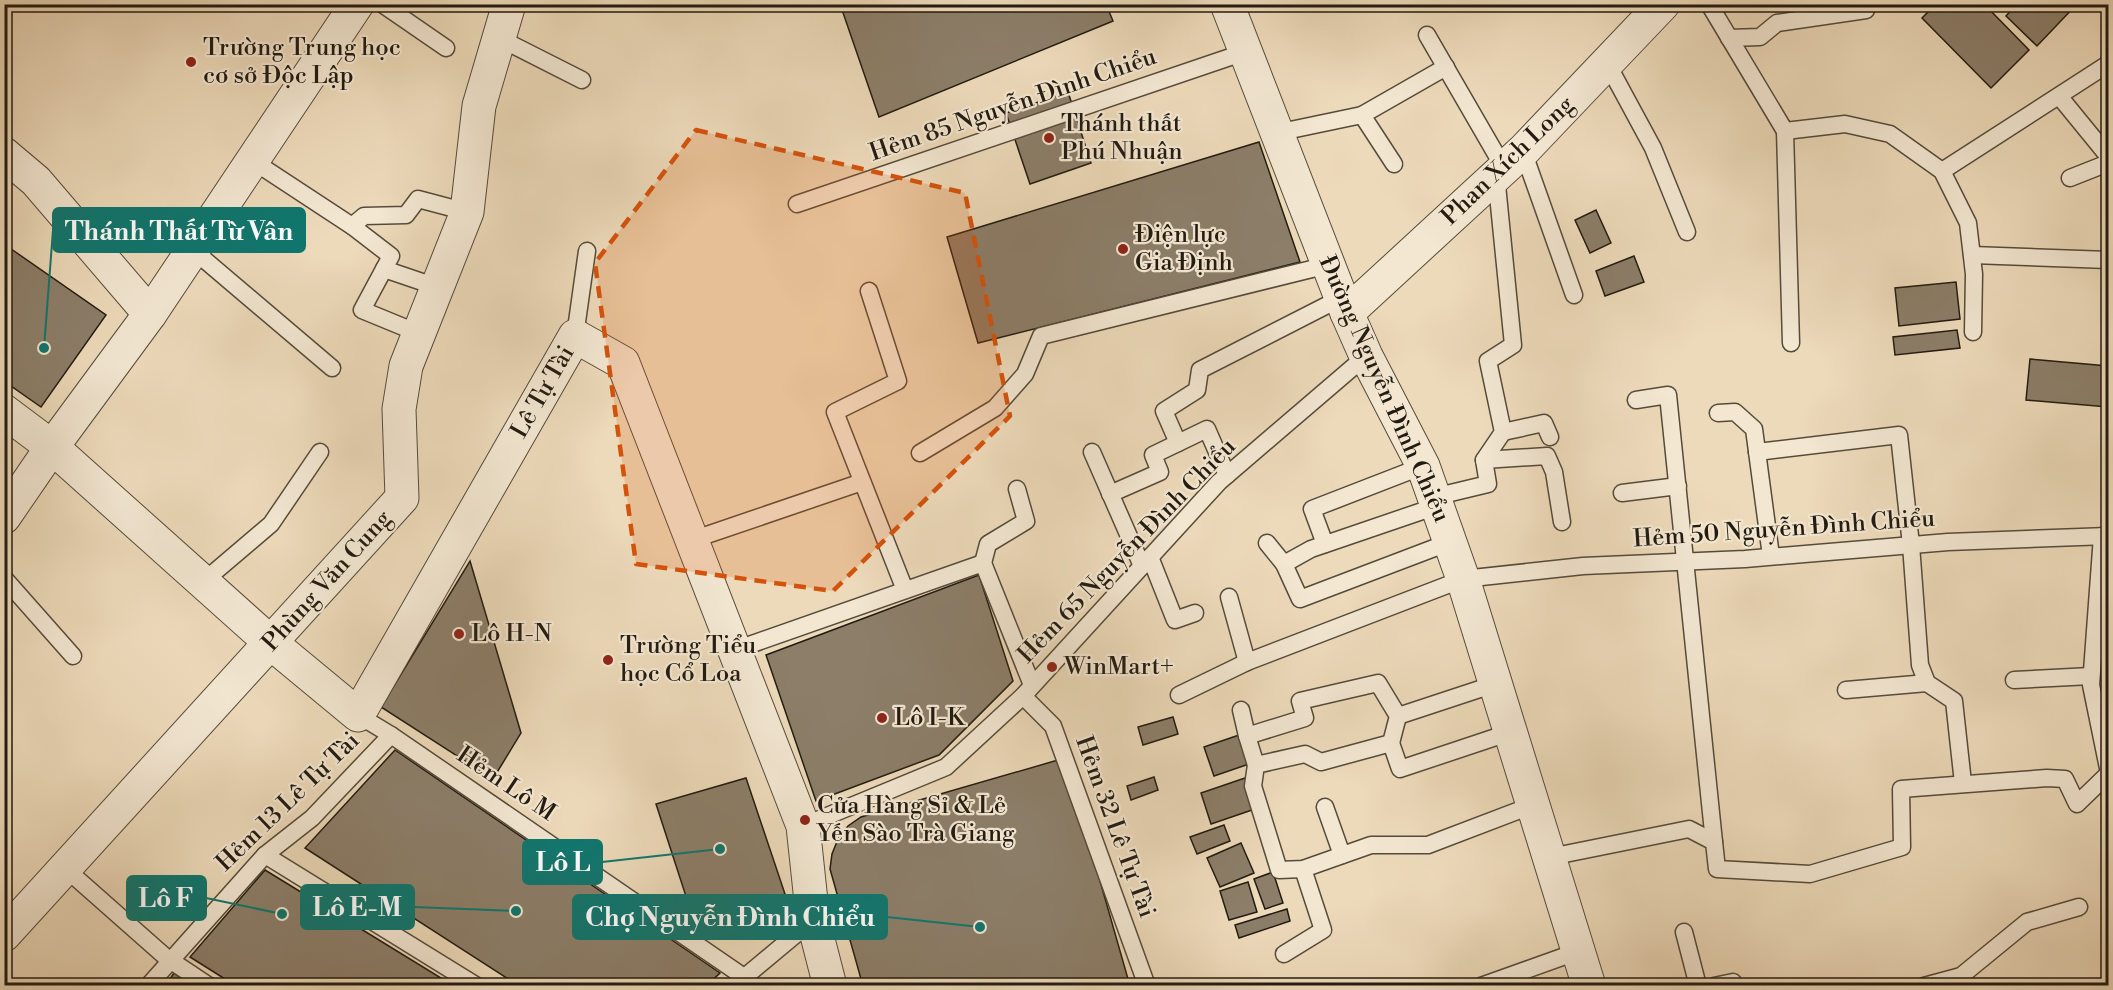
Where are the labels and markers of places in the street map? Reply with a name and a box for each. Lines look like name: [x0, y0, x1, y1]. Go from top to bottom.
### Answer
place label: Trường Trung học cơ sở Độc Lập: [203, 33, 401, 91]
marker: Trường Trung học cơ sở Độc Lập: [184, 55, 198, 69]
place label: Thánh thất Phú Nhuận: [1061, 109, 1183, 167]
marker: Thánh thất Phú Nhuận: [1042, 131, 1056, 145]
callout: Thánh Thất Từ Vân: [53, 208, 305, 252]
place label: Điện lực Gia Định: [1135, 220, 1233, 278]
marker: Điện lực Gia Định: [1116, 242, 1130, 256]
place label: Lô H-N: [471, 619, 552, 649]
marker: Lô H-N: [452, 627, 466, 641]
place label: Trường Tiểu học Cổ Loa: [620, 631, 757, 689]
place label: WinMart+: [1063, 652, 1174, 682]
marker: Trường Tiểu học Cổ Loa: [601, 653, 615, 667]
marker: WinMart+: [1045, 660, 1059, 674]
place label: Lô I-K: [894, 703, 966, 733]
marker: Lô I-K: [875, 711, 889, 725]
place label: Cửa Hàng Sỉ & Lẻ Yến Sào Trà Giang: [815, 791, 1015, 849]
marker: Cửa Hàng Sỉ & Lẻ Yến Sào Trà Giang: [798, 813, 812, 827]
callout: Lô L: [523, 840, 602, 884]
callout: Lô F: [127, 876, 206, 920]
callout: Lô E-M: [301, 885, 414, 929]
callout: Chợ Nguyễn Đình Chiểu: [573, 895, 887, 939]

